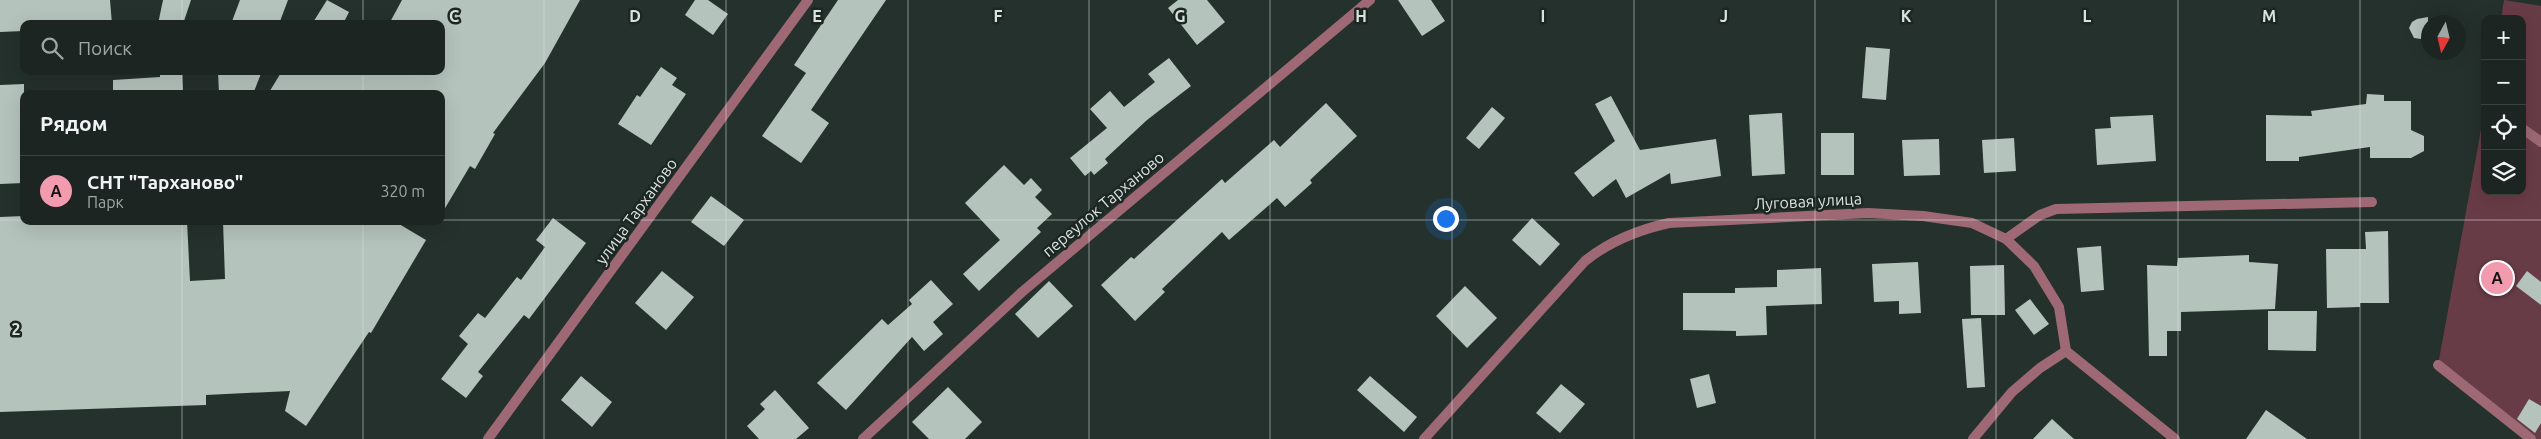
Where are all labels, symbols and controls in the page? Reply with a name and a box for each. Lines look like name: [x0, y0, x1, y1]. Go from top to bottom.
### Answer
text: C: [449, 7, 459, 25]
text: D: [629, 7, 641, 25]
text: E: [812, 7, 822, 25]
text: F: [994, 7, 1003, 25]
text: G: [1174, 7, 1186, 25]
text: H: [1355, 7, 1367, 25]
text: I: [1541, 7, 1545, 25]
text: J: [1720, 7, 1728, 25]
text: K: [1901, 7, 1912, 25]
text: L: [2083, 7, 2092, 25]
text: M: [2262, 7, 2276, 25]
north arrow: [2421, 15, 2466, 60]
map controls: [2481, 15, 2526, 195]
button: +: [2481, 15, 2526, 60]
search box: [20, 20, 445, 75]
icon: search: [38, 34, 66, 62]
text: Поиск: [78, 37, 132, 59]
button: −: [2481, 60, 2526, 105]
button: locate: [2481, 105, 2526, 150]
text: Рядом: [40, 111, 108, 135]
street label: переулок Тарханово: [1039, 148, 1167, 260]
button: layers: [2481, 150, 2526, 195]
street label: улица Тарханово: [592, 155, 680, 267]
text: СНТ "Тарханово": [87, 171, 243, 193]
text: A: [50, 182, 62, 200]
text: 320 m: [380, 182, 425, 200]
street label: Луговая улица: [1754, 189, 1862, 213]
text: Парк: [87, 193, 124, 211]
your location: [1433, 206, 1459, 232]
pin: A: [2481, 259, 2513, 297]
text: 2: [11, 320, 21, 338]

